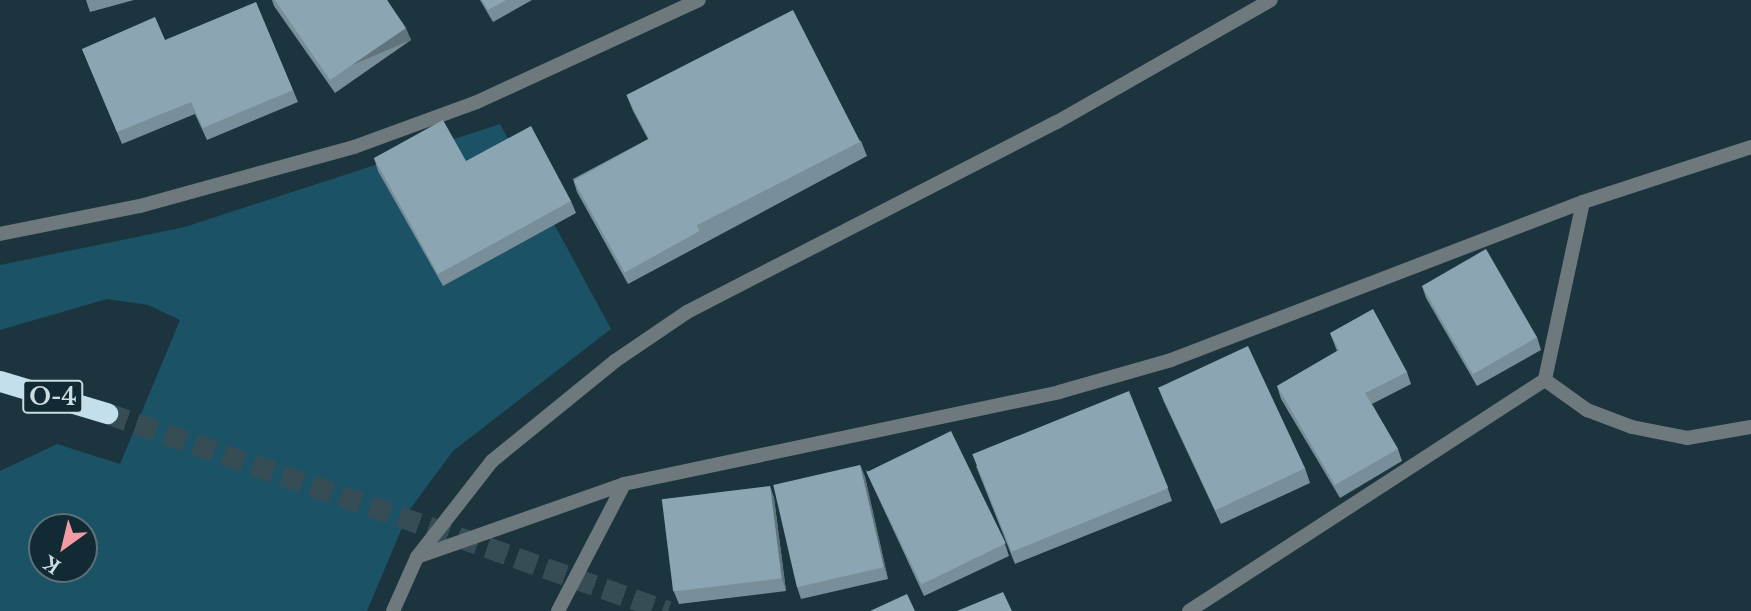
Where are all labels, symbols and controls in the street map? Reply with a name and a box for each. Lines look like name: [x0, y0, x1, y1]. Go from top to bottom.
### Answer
road number: O-4: [22, 378, 84, 416]
north arrow: [28, 513, 98, 583]
text: K: [39, 550, 65, 578]

